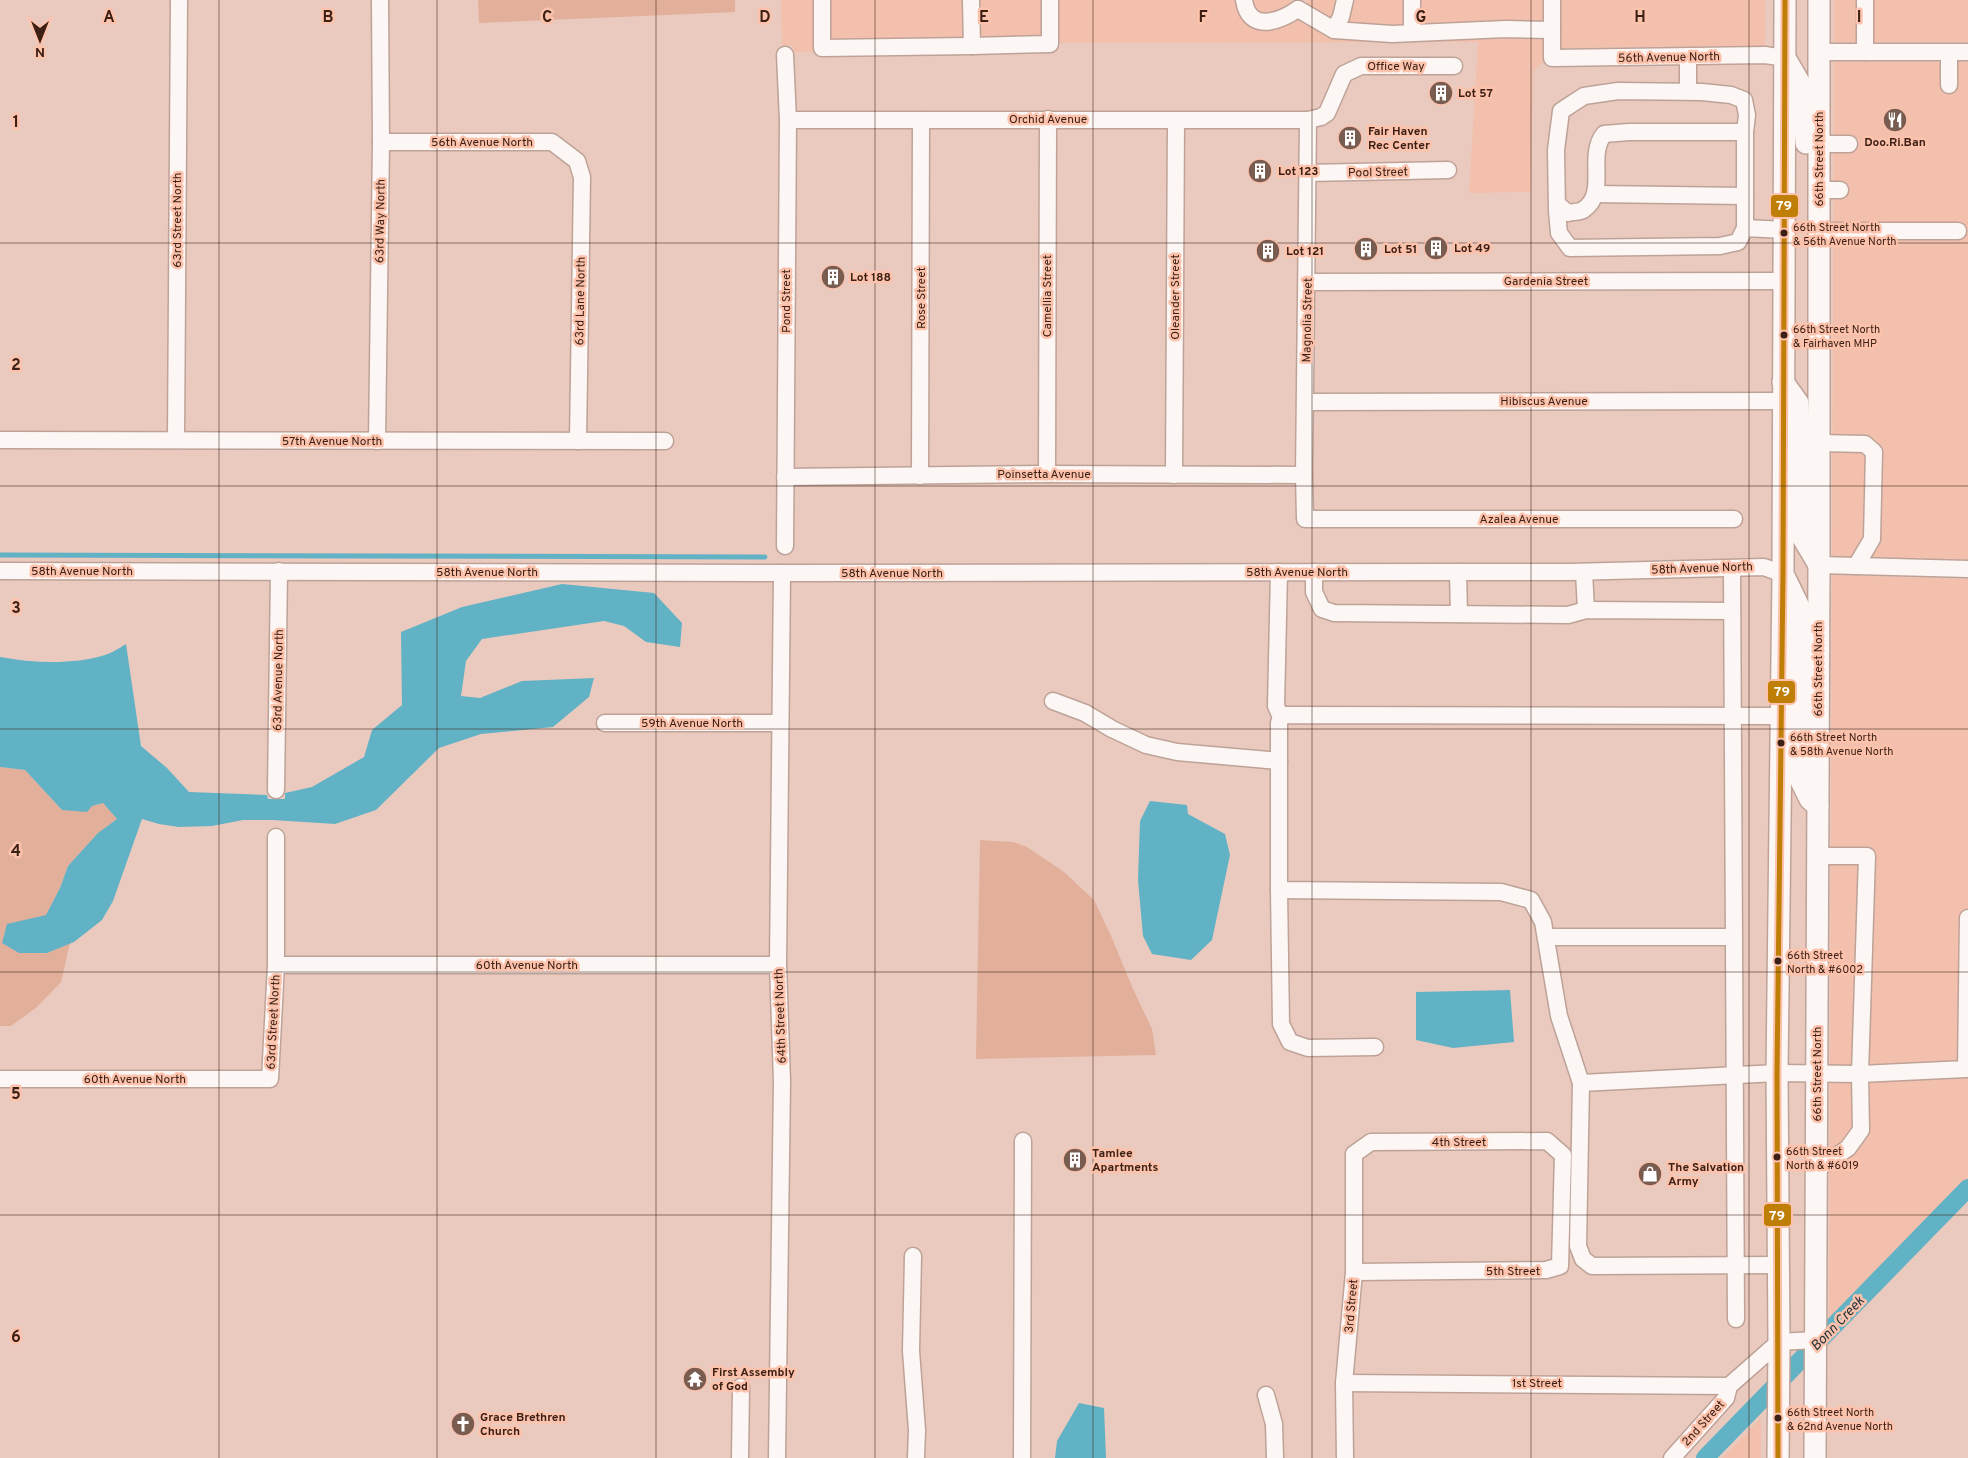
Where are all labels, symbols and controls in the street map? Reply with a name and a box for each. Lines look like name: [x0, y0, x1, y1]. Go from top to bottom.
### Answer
text: A: [103, 8, 115, 28]
text: B: [322, 8, 334, 28]
text: C: [542, 8, 552, 28]
text: D: [759, 8, 771, 28]
text: E: [979, 8, 989, 28]
text: F: [1198, 8, 1208, 28]
text: G: [1416, 8, 1426, 28]
text: H: [1634, 8, 1646, 28]
text: I: [1857, 8, 1861, 28]
north arrow: [15, 15, 65, 65]
text: N: [35, 43, 45, 60]
street label: 56th Avenue North: [1618, 49, 1720, 67]
street label: Office Way: [1367, 59, 1425, 75]
building icon: Lot 57: [1428, 80, 1454, 106]
place label: Lot 57: [1458, 86, 1493, 102]
restaurant icon: Doo.Ri.Ban: [1882, 107, 1908, 133]
street label: 66th Street North: [1812, 111, 1828, 207]
street label: Orchid Avenue: [1009, 112, 1087, 128]
text: 1: [13, 113, 19, 133]
place label: Fair Haven Rec Center: [1368, 124, 1430, 154]
building icon: Fair Haven Rec Center: [1337, 125, 1363, 151]
street label: 56th Avenue North: [431, 135, 533, 151]
place label: Doo.Ri.Ban: [1864, 135, 1926, 151]
building icon: Lot 123: [1247, 158, 1273, 184]
place label: Lot 123: [1278, 164, 1319, 180]
street label: Pool Street: [1348, 164, 1408, 182]
street label: 63rd Street North: [170, 172, 186, 268]
street label: 63rd Way North: [372, 179, 390, 263]
line badge: 79: [1770, 194, 1799, 218]
text: 79: [1776, 198, 1792, 215]
place label: 66th Street North & 56th Avenue North: [1793, 221, 1897, 249]
marker: 66th Street North & 56th Avenue North: [1779, 228, 1789, 238]
building icon: Lot 49: [1423, 235, 1449, 261]
building icon: Lot 51: [1353, 236, 1379, 262]
building icon: Lot 121: [1255, 238, 1281, 264]
place label: Lot 49: [1454, 241, 1490, 257]
place label: Lot 51: [1384, 242, 1417, 258]
place label: Lot 121: [1286, 244, 1324, 260]
street label: Oleander Street: [1168, 254, 1184, 340]
street label: Camellia Street: [1040, 255, 1056, 337]
street label: 63rd Lane North: [572, 256, 590, 346]
building icon: Lot 188: [820, 264, 846, 290]
street label: Rose Street: [914, 267, 930, 329]
street label: Pond Street: [779, 269, 795, 333]
place label: Lot 188: [850, 270, 891, 286]
street label: Gardenia Street: [1504, 274, 1588, 290]
street label: Magnolia Street: [1299, 278, 1317, 362]
place label: 66th Street North & Fairhaven MHP: [1793, 323, 1880, 351]
marker: 66th Street North & Fairhaven MHP: [1779, 330, 1789, 340]
text: 2: [11, 356, 21, 376]
street label: Hibiscus Avenue: [1500, 394, 1588, 410]
street label: 57th Avenue North: [282, 434, 382, 450]
street label: Poinsetta Avenue: [997, 467, 1091, 483]
street label: Azalea Avenue: [1480, 512, 1558, 528]
street label: 58th Avenue North: [1651, 559, 1753, 579]
street label: 58th Avenue North: [31, 564, 133, 580]
street label: 58th Avenue North: [436, 565, 538, 581]
street label: 58th Avenue North: [1246, 565, 1348, 581]
street label: 58th Avenue North: [841, 566, 943, 582]
text: 3: [11, 599, 21, 619]
street label: 66th Street North: [1811, 621, 1827, 717]
street label: 63rd Avenue North: [270, 629, 288, 731]
line badge: 79: [1767, 680, 1796, 704]
text: 79: [1774, 684, 1790, 701]
street label: 59th Avenue North: [641, 716, 743, 732]
place label: 66th Street North & 58th Avenue North: [1790, 731, 1894, 759]
marker: 66th Street North & 58th Avenue North: [1776, 738, 1786, 748]
text: 4: [11, 842, 21, 862]
place label: 66th Street North & #6002: [1787, 949, 1863, 977]
marker: 66th Street North & #6002: [1773, 956, 1783, 966]
street label: 60th Avenue North: [476, 958, 578, 974]
street label: 64th Street North: [771, 968, 791, 1064]
street label: 63rd Street North: [264, 974, 284, 1070]
street label: 66th Street North: [1810, 1026, 1826, 1122]
street label: 60th Avenue North: [84, 1072, 186, 1088]
text: 5: [11, 1085, 21, 1105]
street label: 4th Street: [1432, 1135, 1486, 1151]
place label: 66th Street North & #6019: [1786, 1145, 1859, 1173]
place label: Tamlee Apartments: [1092, 1146, 1158, 1176]
building icon: Tamlee Apartments: [1062, 1147, 1088, 1173]
marker: 66th Street North & #6019: [1772, 1152, 1782, 1162]
place label: The Salvation Army: [1668, 1160, 1744, 1190]
shop icon: The Salvation Army: [1637, 1161, 1663, 1187]
line badge: 79: [1763, 1203, 1792, 1227]
text: 79: [1769, 1208, 1785, 1225]
street label: 5th Street: [1486, 1264, 1540, 1280]
street label: 3rd Street: [1342, 1278, 1362, 1334]
water label: Bonn Creek: [1808, 1292, 1869, 1355]
text: 6: [11, 1328, 21, 1348]
place label: First Assembly of God: [712, 1365, 795, 1395]
temple icon: First Assembly of God: [682, 1366, 708, 1392]
street label: 1st Street: [1512, 1376, 1562, 1392]
street label: 2nd Street: [1679, 1397, 1729, 1450]
place label: 66th Street North & 62nd Avenue North: [1787, 1406, 1893, 1434]
place label: Grace Brethren Church: [480, 1410, 566, 1440]
church icon: Grace Brethren Church: [450, 1411, 476, 1437]
marker: 66th Street North & 62nd Avenue North: [1773, 1413, 1783, 1423]

